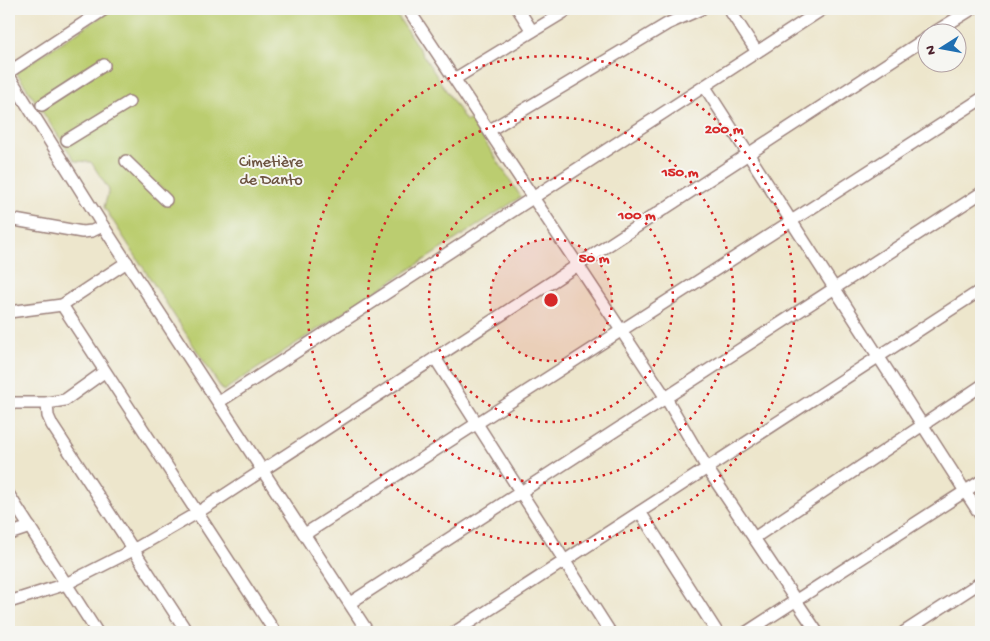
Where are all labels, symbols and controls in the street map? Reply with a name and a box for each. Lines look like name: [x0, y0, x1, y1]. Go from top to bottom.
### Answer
north arrow: [918, 22, 968, 72]
text: N: [922, 44, 941, 56]
text: 200 m: [705, 121, 744, 139]
park label: Cimetière de Danto: [239, 154, 304, 191]
text: 150 m: [661, 164, 699, 182]
text: 100 m: [617, 207, 656, 225]
text: 50 m: [579, 250, 610, 268]
centre of rings: [542, 291, 560, 309]

